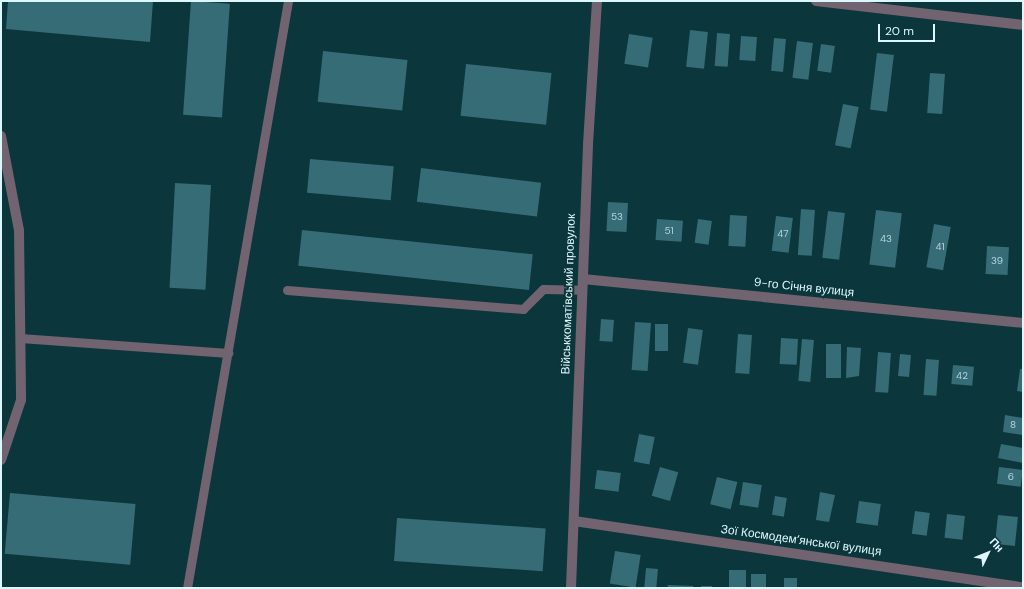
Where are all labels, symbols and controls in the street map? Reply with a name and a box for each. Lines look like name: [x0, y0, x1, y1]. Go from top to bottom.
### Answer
scale bar: [880, 16, 937, 42]
text: 20 m: [885, 23, 914, 39]
house number: 53: [611, 211, 623, 223]
street label: Військкоматівський провулок: [559, 213, 579, 375]
house number: 51: [664, 225, 674, 237]
house number: 47: [777, 228, 789, 240]
house number: 43: [880, 233, 892, 245]
house number: 41: [935, 241, 945, 253]
house number: 39: [991, 255, 1003, 267]
street label: 9-го Січня вулиця: [753, 276, 855, 300]
house number: 42: [956, 370, 968, 382]
house number: 8: [1010, 419, 1016, 431]
house number: 6: [1008, 471, 1014, 483]
street label: Зої Космодем’янської вулиця: [720, 523, 882, 559]
north arrow: [968, 533, 1008, 573]
text: Пн: [987, 535, 1007, 555]

